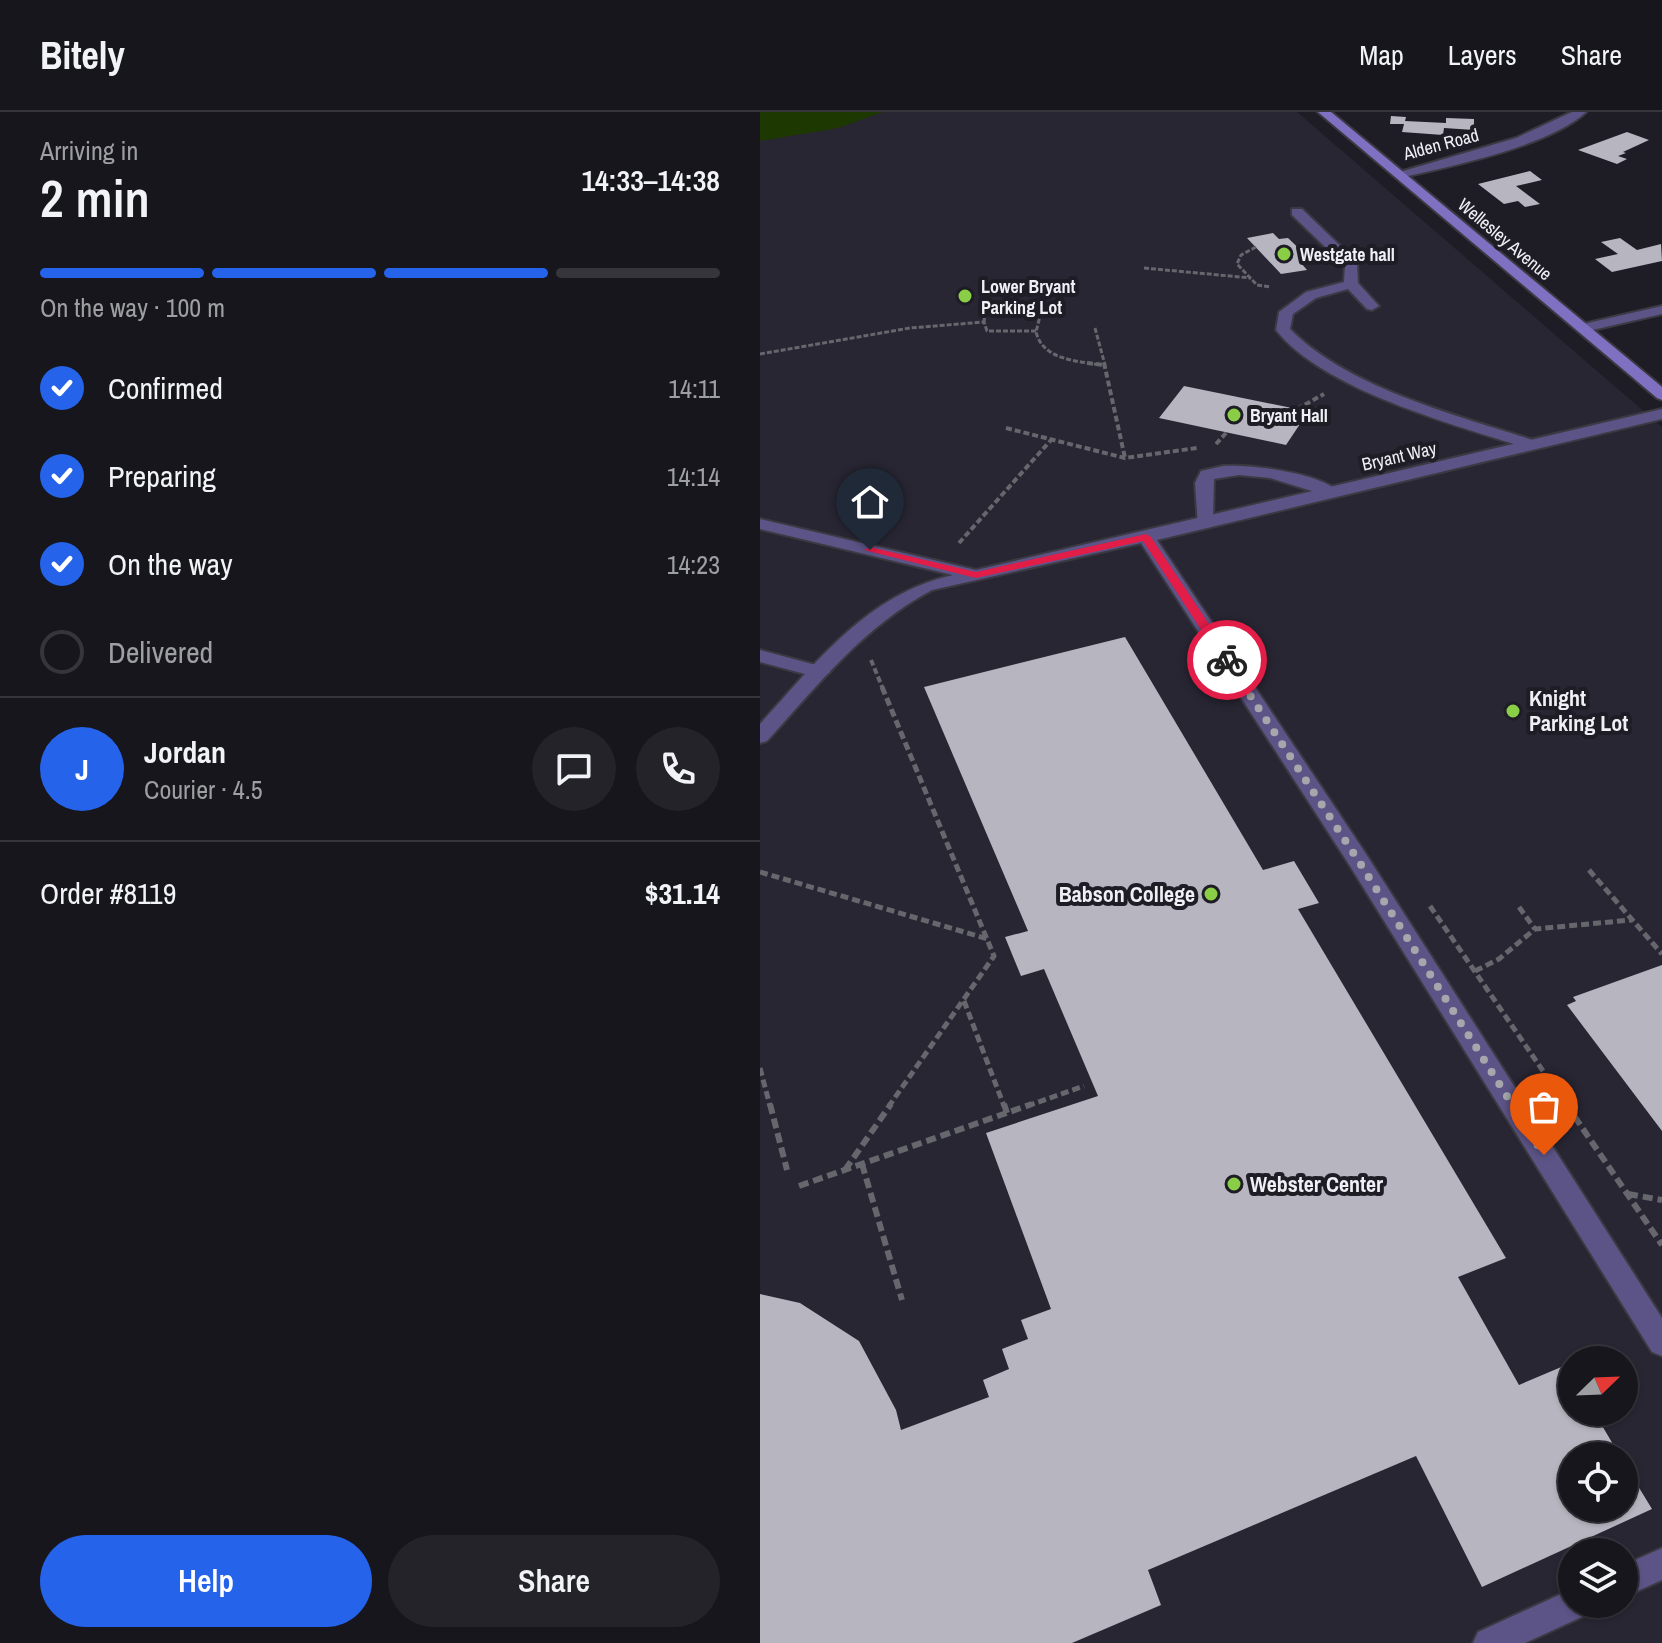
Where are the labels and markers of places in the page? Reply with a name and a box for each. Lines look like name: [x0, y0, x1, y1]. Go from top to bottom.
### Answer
place label: Westgate hall: [1300, 242, 1395, 267]
marker: Westgate hall: [1275, 245, 1293, 263]
place label: Lower Bryant Parking Lot: [981, 274, 1075, 320]
marker: Lower Bryant Parking Lot: [956, 287, 974, 305]
place label: Bryant Hall: [1250, 403, 1328, 428]
marker: Bryant Hall: [1225, 406, 1243, 424]
pin: [836, 468, 904, 550]
place label: Knight Parking Lot: [1529, 683, 1628, 738]
marker: Knight Parking Lot: [1504, 702, 1522, 720]
place label: Babson College: [1059, 879, 1195, 909]
marker: Babson College: [1202, 885, 1220, 903]
pin: [1510, 1073, 1578, 1155]
place label: Webster Center: [1250, 1169, 1383, 1199]
marker: Webster Center: [1225, 1175, 1243, 1193]

